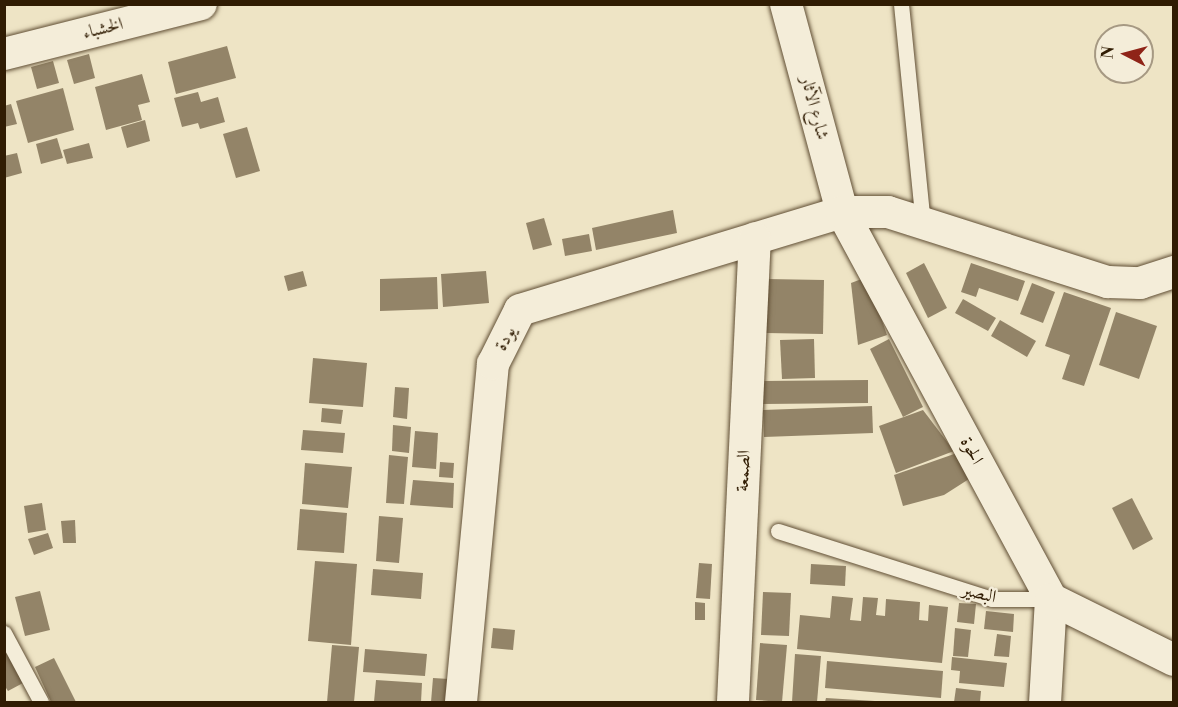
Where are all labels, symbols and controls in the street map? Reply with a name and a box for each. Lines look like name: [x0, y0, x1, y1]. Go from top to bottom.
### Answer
street label: الخشباء: [81, 14, 125, 44]
north arrow: [1094, 24, 1154, 84]
text: N: [1097, 45, 1119, 60]
street label: شارع الآثار: [795, 74, 833, 142]
street label: يودة: [491, 323, 521, 355]
street label: الحوة: [955, 434, 987, 468]
street label: الصمعة: [732, 450, 756, 492]
street label: البصير: [960, 579, 998, 609]

